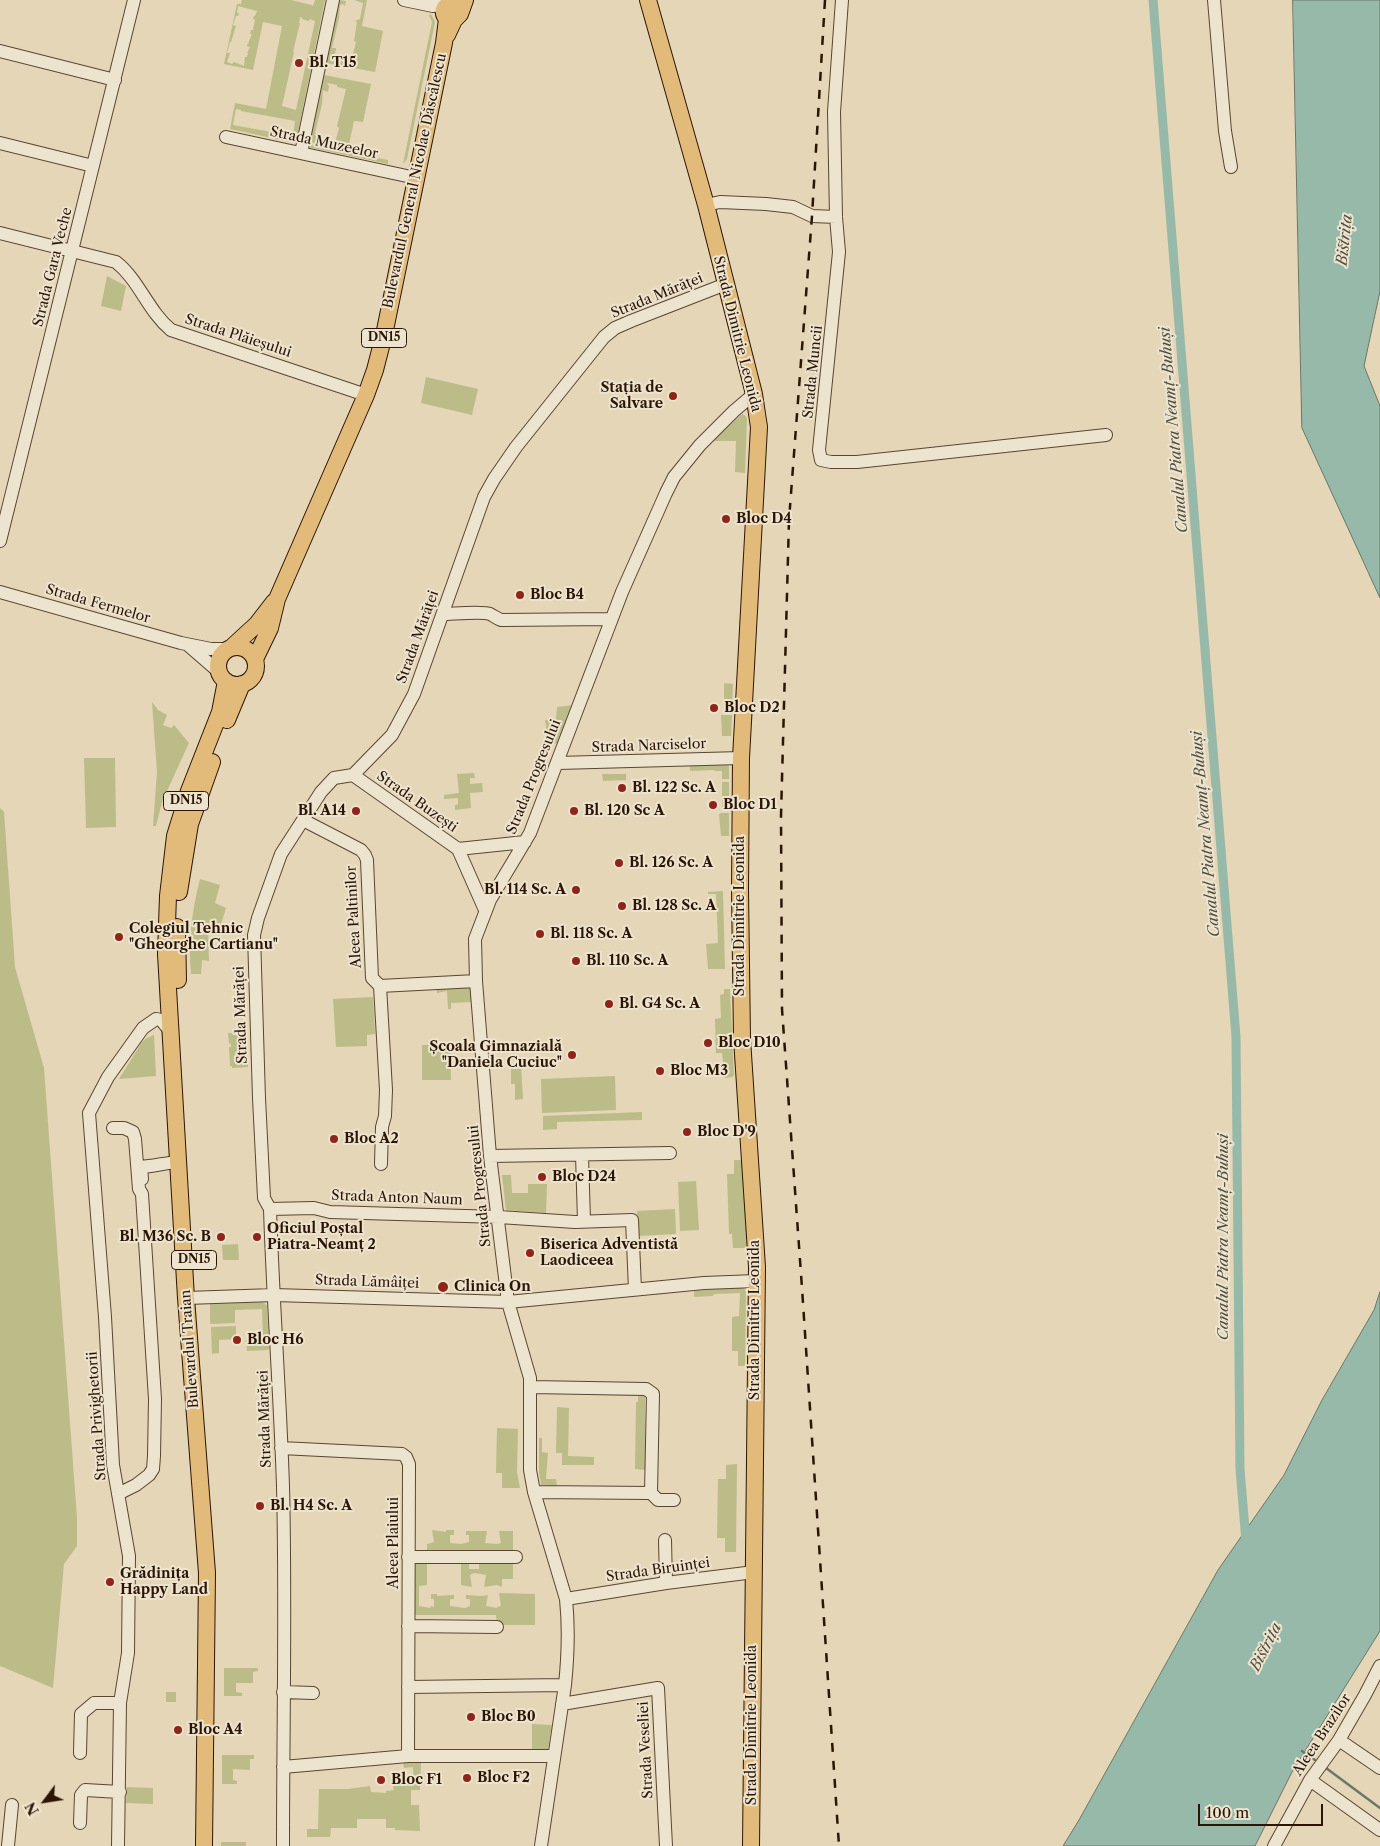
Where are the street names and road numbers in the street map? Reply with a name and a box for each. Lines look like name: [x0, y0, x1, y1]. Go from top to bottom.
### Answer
street label: Bulevardul General Nicolae Dăscălescu: [380, 52, 450, 310]
street label: Strada Muzeelor: [268, 123, 380, 163]
street label: Strada Gara Veche: [30, 206, 76, 328]
street label: Strada Dimitrie Leonida: [709, 254, 765, 414]
street label: Strada Mărăței: [608, 270, 706, 322]
street label: Strada Plăieșului: [183, 311, 293, 361]
street label: Strada Muncii: [800, 325, 826, 419]
road number: DN15: [362, 328, 406, 348]
street label: Strada Fermelor: [44, 581, 152, 627]
street label: Strada Mărăței: [393, 588, 443, 686]
street label: Strada Progresului: [503, 717, 565, 837]
street label: Strada Narciselor: [591, 736, 707, 756]
street label: Strada Buzești: [373, 768, 461, 836]
road number: DN15: [164, 791, 208, 810]
street label: Strada Dimitrie Leonida: [732, 836, 748, 996]
street label: Aleea Paltinilor: [343, 865, 365, 969]
street label: Strada Mărăței: [231, 966, 251, 1064]
street label: Strada Progresului: [465, 1124, 495, 1248]
street label: Strada Anton Naum: [331, 1187, 463, 1209]
street label: Strada Dimitrie Leonida: [747, 1240, 763, 1400]
road number: DN15: [172, 1250, 216, 1270]
street label: Strada Lămâiței: [314, 1272, 420, 1292]
street label: Bulevardul Traian: [177, 1289, 203, 1409]
street label: Strada Privighetorii: [84, 1351, 110, 1481]
street label: Strada Mărăței: [255, 1370, 275, 1468]
street label: Aleea Plaiului: [386, 1497, 402, 1589]
street label: Strada Biruinței: [605, 1554, 711, 1586]
street label: Strada Dimitrie Leonida: [744, 1645, 760, 1805]
street label: Aleea Brazilor: [1289, 1691, 1355, 1779]
street label: Strada Veseliei: [635, 1701, 657, 1799]

